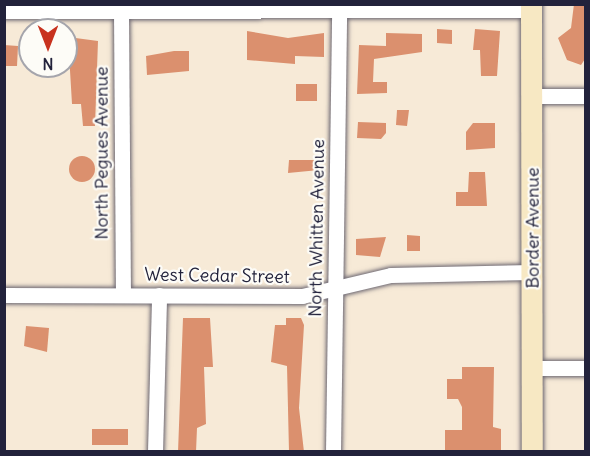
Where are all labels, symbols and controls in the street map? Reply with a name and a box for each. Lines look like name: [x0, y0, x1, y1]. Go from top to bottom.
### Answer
north arrow: [18, 18, 78, 78]
text: N: [42, 54, 54, 74]
street label: North Pegues Avenue: [91, 66, 113, 240]
street label: North Whitten Avenue: [305, 139, 329, 317]
street label: Border Avenue: [522, 167, 544, 289]
street label: West Cedar Street: [144, 264, 290, 288]

